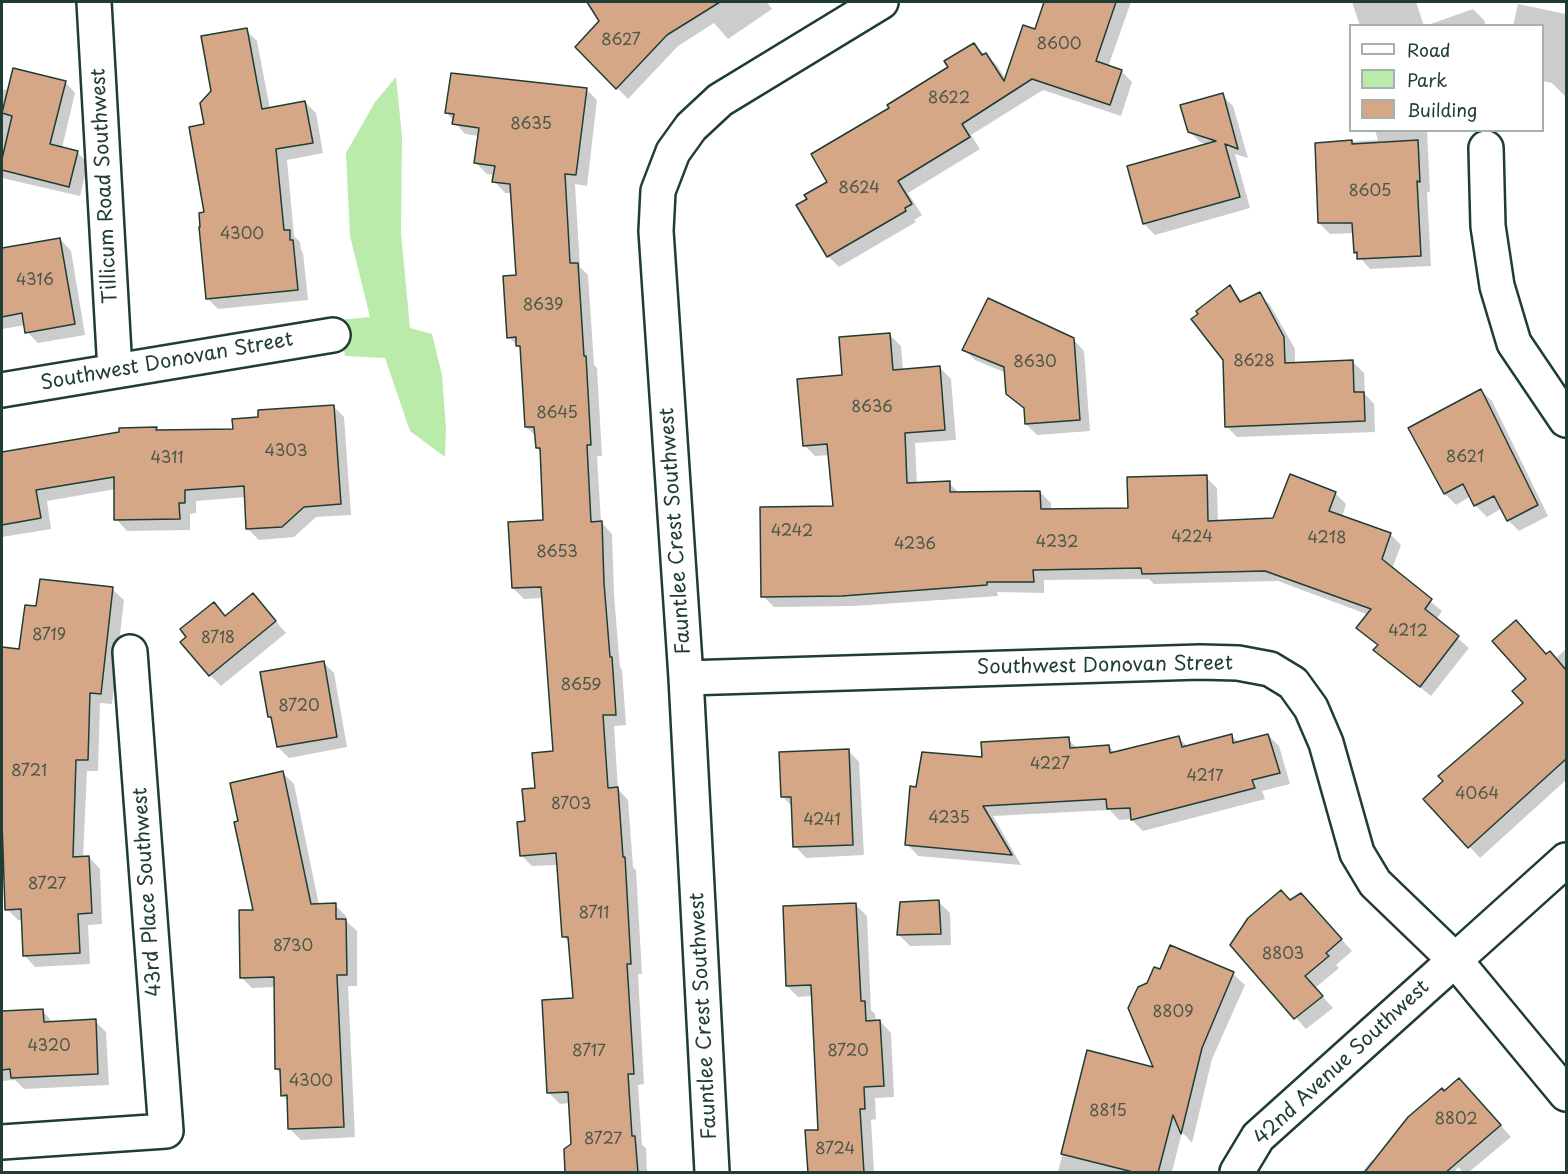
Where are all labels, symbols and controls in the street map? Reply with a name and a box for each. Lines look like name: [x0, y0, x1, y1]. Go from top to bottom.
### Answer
legend: [1349, 24, 1544, 132]
house number: 8627: [601, 31, 641, 51]
house number: 8600: [1037, 35, 1081, 55]
text: Road: [1407, 36, 1451, 63]
text: Park: [1407, 66, 1447, 93]
street label: Tillicum Road Southwest: [87, 68, 123, 304]
house number: 8622: [928, 89, 970, 109]
text: Building: [1407, 96, 1477, 123]
house number: 8635: [510, 115, 552, 135]
house number: 8624: [838, 179, 880, 199]
house number: 8605: [1349, 182, 1391, 202]
house number: 4300: [220, 225, 264, 245]
house number: 4316: [16, 271, 54, 291]
house number: 8639: [523, 296, 563, 316]
street label: Southwest Donovan Street: [39, 328, 295, 396]
house number: 8628: [1233, 352, 1275, 372]
house number: 8630: [1013, 353, 1057, 373]
house number: 8636: [851, 398, 893, 418]
house number: 8645: [536, 404, 578, 424]
street label: Fauntlee Crest Southwest: [655, 407, 697, 655]
house number: 4303: [265, 442, 307, 462]
house number: 8621: [1446, 448, 1484, 468]
house number: 4311: [151, 449, 183, 469]
house number: 4242: [771, 522, 813, 542]
house number: 4224: [1171, 528, 1213, 548]
house number: 4218: [1308, 529, 1346, 549]
house number: 4232: [1036, 533, 1078, 553]
house number: 4236: [894, 535, 936, 555]
house number: 8653: [536, 543, 578, 563]
house number: 4212: [1388, 622, 1428, 642]
house number: 8719: [32, 626, 66, 646]
house number: 8718: [201, 629, 235, 649]
street label: Southwest Donovan Street: [977, 652, 1233, 680]
house number: 8659: [560, 676, 602, 696]
house number: 8720: [278, 697, 320, 717]
house number: 4227: [1030, 755, 1070, 775]
house number: 8721: [11, 762, 47, 782]
house number: 4217: [1187, 767, 1223, 787]
house number: 4064: [1455, 785, 1499, 805]
street label: 43rd Place Southwest: [129, 787, 167, 997]
house number: 8703: [551, 795, 591, 815]
house number: 4235: [928, 809, 970, 829]
house number: 4241: [803, 811, 841, 831]
house number: 8727: [28, 875, 66, 895]
street label: Fauntlee Crest Southwest: [686, 892, 722, 1140]
house number: 8711: [579, 904, 609, 924]
house number: 8730: [273, 937, 313, 957]
house number: 8803: [1262, 945, 1304, 965]
street label: 42nd Avenue Southwest: [1249, 976, 1435, 1150]
house number: 8809: [1152, 1003, 1194, 1023]
house number: 4320: [27, 1037, 71, 1057]
house number: 8717: [572, 1042, 606, 1062]
house number: 8720: [827, 1042, 869, 1062]
house number: 4300: [289, 1072, 333, 1092]
house number: 8815: [1089, 1102, 1127, 1122]
house number: 8802: [1434, 1110, 1478, 1130]
house number: 8727: [584, 1130, 622, 1150]
house number: 8724: [815, 1140, 855, 1160]

